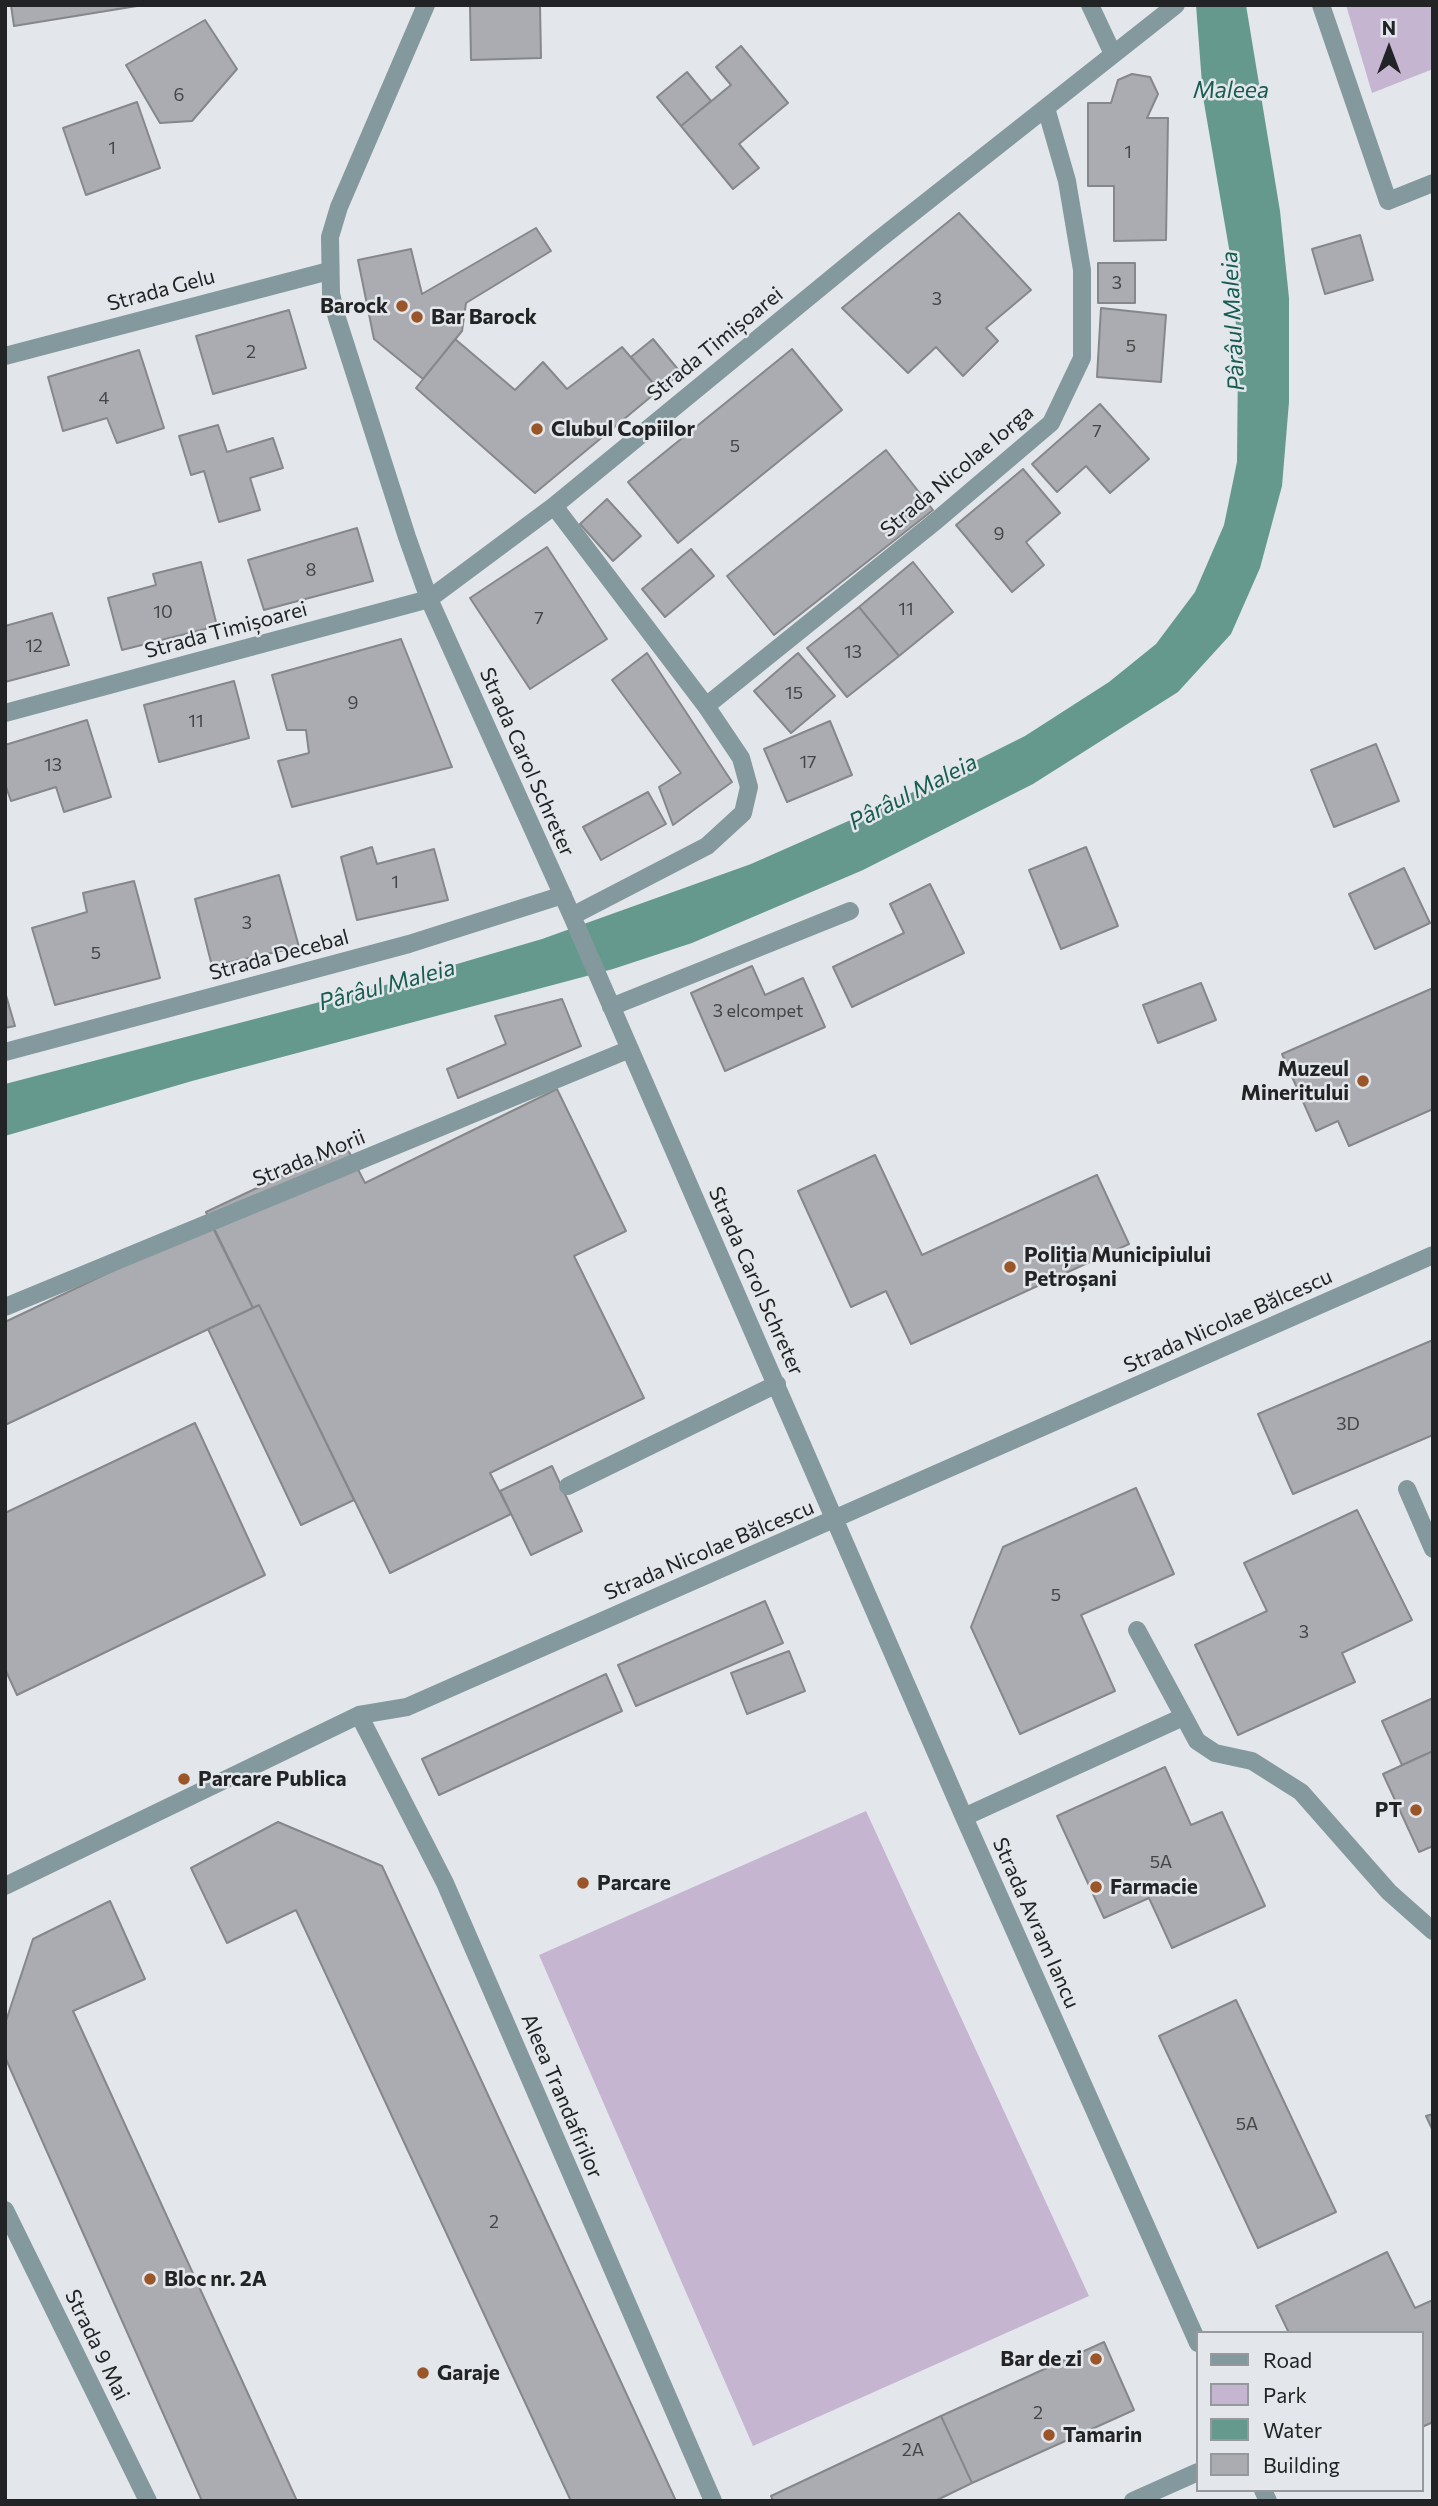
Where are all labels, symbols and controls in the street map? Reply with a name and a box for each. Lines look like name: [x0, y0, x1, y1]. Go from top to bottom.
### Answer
north arrow: [1354, 14, 1424, 84]
text: N: [1382, 16, 1396, 39]
water label: Maleea: [1193, 76, 1269, 104]
house number: 6: [174, 84, 184, 106]
house number: 1: [108, 137, 116, 159]
house number: 1: [1124, 141, 1132, 163]
water label: Pârâul Maleia: [1216, 250, 1250, 392]
street label: Strada Gelu: [104, 264, 218, 316]
house number: 3: [1112, 272, 1122, 294]
street label: Strada Timișoarei: [642, 282, 788, 406]
house number: 3: [932, 288, 942, 310]
place label: Barock: [320, 293, 388, 319]
marker: Barock: [394, 298, 410, 314]
place label: Bar Barock: [431, 304, 537, 330]
marker: Bar Barock: [409, 309, 425, 325]
house number: 5: [1126, 335, 1136, 357]
house number: 2: [246, 341, 256, 363]
house number: 4: [99, 387, 109, 409]
street label: Strada Nicolae Iorga: [876, 400, 1038, 542]
place label: Clubul Copiilor: [551, 416, 695, 442]
house number: 7: [1092, 420, 1102, 442]
marker: Clubul Copiilor: [529, 421, 545, 437]
house number: 5: [730, 435, 740, 457]
house number: 9: [994, 523, 1004, 545]
house number: 8: [306, 559, 316, 581]
street label: Strada Timișoarei: [142, 596, 310, 664]
house number: 11: [898, 598, 914, 620]
house number: 10: [153, 601, 173, 623]
house number: 7: [534, 607, 544, 629]
house number: 12: [25, 635, 43, 657]
house number: 13: [844, 641, 862, 663]
street label: Strada Carol Schreter: [474, 664, 580, 860]
house number: 15: [785, 682, 803, 704]
house number: 9: [348, 692, 358, 714]
house number: 11: [188, 710, 204, 732]
water label: Pârâul Maleia: [844, 748, 982, 836]
house number: 17: [799, 751, 817, 773]
house number: 13: [44, 754, 62, 776]
house number: 1: [391, 871, 399, 893]
house number: 3: [242, 912, 252, 934]
street label: Strada Decebal: [206, 924, 352, 986]
house number: 5: [91, 942, 101, 964]
water label: Pârâul Maleia: [316, 954, 458, 1016]
house number: 3 elcompet: [713, 1000, 803, 1022]
place label: Muzeul Mineritului: [1241, 1056, 1349, 1106]
marker: Muzeul Mineritului: [1355, 1073, 1371, 1089]
street label: Strada Morii: [249, 1124, 369, 1192]
street label: Strada Carol Schreter: [703, 1183, 809, 1379]
place label: Poliția Municipiului Petroșani: [1024, 1242, 1211, 1292]
marker: Poliția Municipiului Petroșani: [1002, 1259, 1018, 1275]
street label: Strada Nicolae Bălcescu: [1120, 1264, 1336, 1378]
house number: 3D: [1336, 1413, 1360, 1435]
street label: Strada Nicolae Bălcescu: [600, 1494, 818, 1606]
house number: 5: [1051, 1584, 1061, 1606]
house number: 3: [1299, 1621, 1309, 1643]
place label: Parcare Publica: [198, 1766, 347, 1792]
marker: Parcare Publica: [176, 1771, 192, 1787]
place label: PT: [1375, 1797, 1402, 1823]
marker: PT: [1408, 1802, 1424, 1818]
street label: Strada Avram Iancu: [987, 1834, 1085, 2012]
house number: 5A: [1150, 1851, 1172, 1873]
place label: Parcare: [597, 1870, 671, 1896]
place label: Farmacie: [1110, 1874, 1198, 1900]
marker: Parcare: [575, 1875, 591, 1891]
marker: Farmacie: [1088, 1879, 1104, 1895]
street label: Aleea Trandafirilor: [516, 2010, 608, 2182]
house number: 5A: [1236, 2113, 1258, 2135]
house number: 2: [489, 2211, 499, 2233]
place label: Bloc nr. 2A: [164, 2266, 267, 2292]
marker: Bloc nr. 2A: [142, 2271, 158, 2287]
street label: Strada 9 Mai: [59, 2286, 135, 2404]
legend: [1196, 2331, 1424, 2492]
place label: Bar de zi: [1000, 2346, 1082, 2372]
text: Road: [1263, 2347, 1312, 2372]
marker: Bar de zi: [1088, 2351, 1104, 2367]
place label: Garaje: [437, 2360, 500, 2386]
marker: Garaje: [415, 2365, 431, 2381]
text: Park: [1263, 2382, 1307, 2407]
house number: 2: [1033, 2402, 1043, 2424]
text: Water: [1263, 2417, 1322, 2442]
place label: Tamarin: [1063, 2422, 1142, 2448]
marker: Tamarin: [1041, 2427, 1057, 2443]
house number: 2A: [902, 2439, 924, 2461]
text: Building: [1263, 2452, 1340, 2477]

